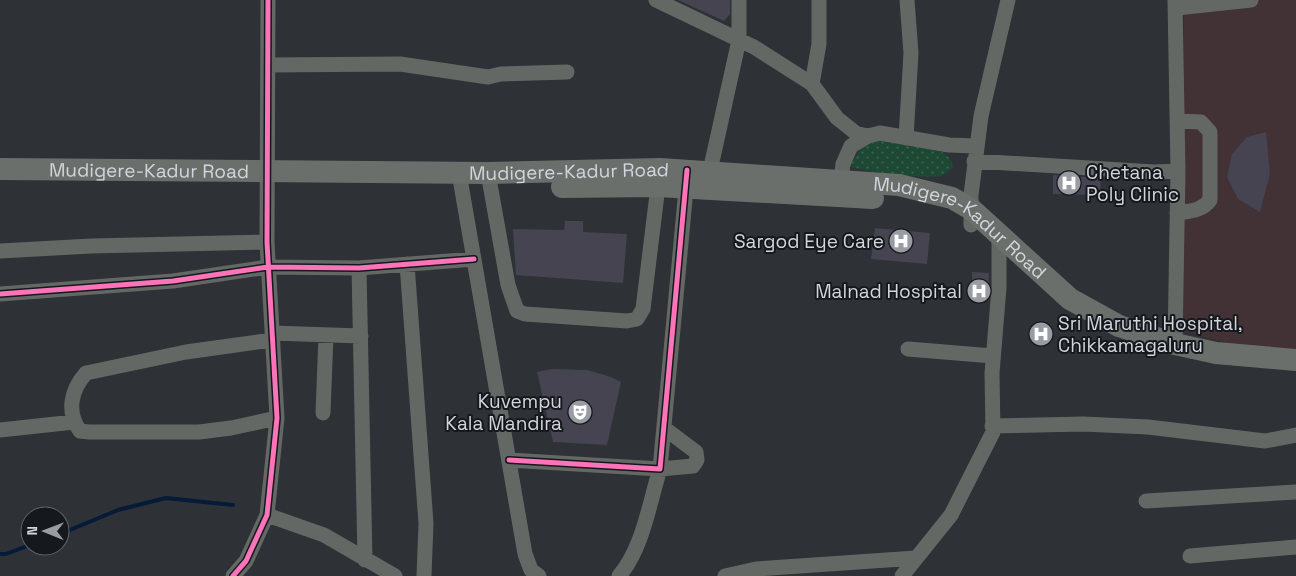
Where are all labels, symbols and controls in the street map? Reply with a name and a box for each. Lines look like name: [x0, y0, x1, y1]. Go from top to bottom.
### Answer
street label: Mudigere-Kadur Road: [49, 157, 249, 184]
street label: Mudigere-Kadur Road: [469, 157, 670, 186]
place label: Chetana Poly Clinic: [1086, 160, 1179, 207]
hospital icon: Chetana Poly Clinic: [1056, 170, 1082, 196]
street label: Mudigere-Kadur Road: [873, 171, 1052, 284]
hospital icon: Sargod Eye Care: [888, 228, 914, 254]
place label: Sargod Eye Care: [734, 229, 884, 254]
hospital icon: Malnad Hospital: [966, 278, 992, 304]
place label: Malnad Hospital: [815, 279, 962, 304]
place label: Sri Maruthi Hospital, Chikkamagaluru: [1058, 311, 1243, 358]
hospital icon: Sri Maruthi Hospital, Chikkamagaluru: [1028, 321, 1054, 347]
place label: Kuvempu Kala Mandira: [445, 389, 562, 436]
theatre icon: Kuvempu Kala Mandira: [567, 399, 593, 425]
north arrow: [20, 506, 70, 556]
text: N: [23, 526, 41, 536]

